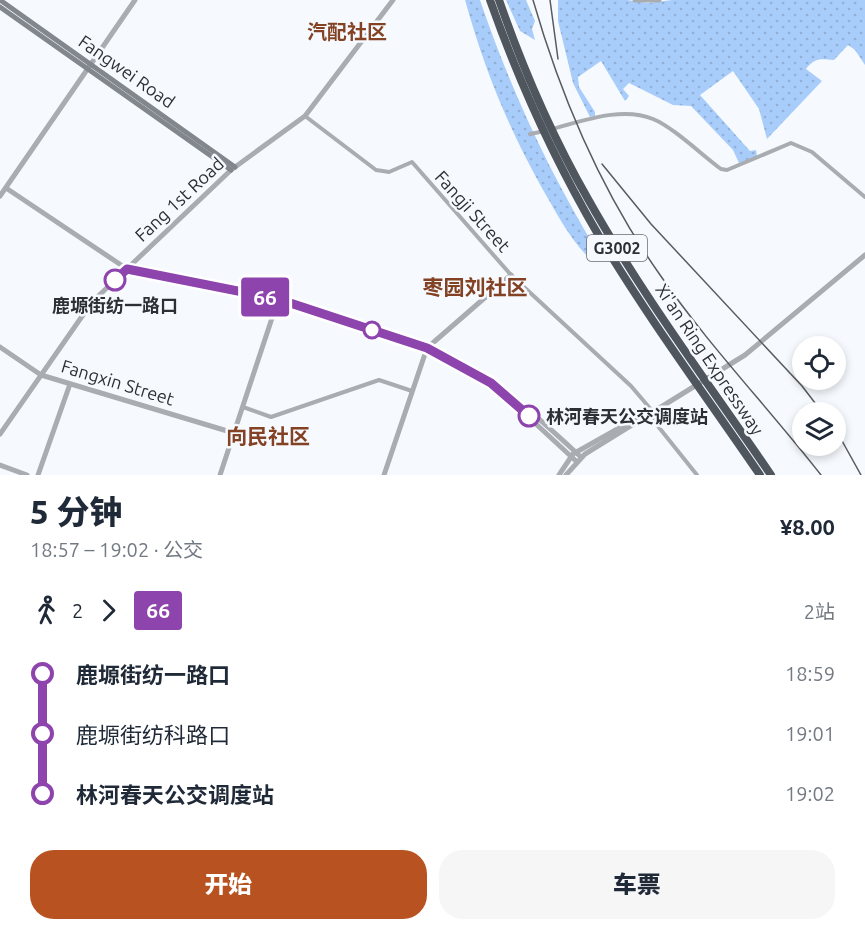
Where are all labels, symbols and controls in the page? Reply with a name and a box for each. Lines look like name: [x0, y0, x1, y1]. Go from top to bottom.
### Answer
district label: 汽配社区: [307, 20, 387, 43]
street label: Fangwei Road: [75, 31, 179, 111]
street label: Fang 1st Road: [131, 153, 227, 245]
street label: Fangji Street: [431, 166, 515, 256]
road number: G3002: [587, 235, 647, 261]
marker: 鹿塬街纺一路口: [104, 269, 126, 291]
district label: 枣园刘社区: [423, 275, 528, 299]
line badge: 66: [238, 278, 292, 316]
street label: Xi'an Ring Expressway: [652, 280, 768, 439]
text: 66: [253, 285, 277, 309]
place label: 鹿塬街纺一路口: [52, 295, 178, 315]
unlabelled marker: [363, 321, 381, 339]
map controls: [792, 336, 846, 456]
button: locate: [792, 336, 846, 390]
street label: Fangxin Street: [59, 355, 177, 409]
button: layers: [792, 402, 846, 456]
marker: 林河春天公交调度站: [518, 405, 540, 427]
place label: 林河春天公交调度站: [546, 406, 708, 426]
district label: 向民社区: [226, 424, 310, 448]
text: 5 分钟: [30, 493, 123, 530]
text: ¥8.00: [780, 514, 835, 539]
text: 18:57 – 19:02 · 公交: [30, 538, 203, 561]
icon: walk: [30, 594, 63, 627]
icon: forward: [92, 594, 125, 627]
text: 66: [146, 598, 170, 622]
text: 2: [72, 599, 83, 622]
text: 2站: [804, 600, 835, 623]
text: 鹿塬街纺一路口: [76, 662, 230, 687]
text: 18:59: [785, 662, 835, 685]
text: 鹿塬街纺科路口: [76, 722, 230, 747]
text: 19:01: [785, 722, 835, 745]
text: 林河春天公交调度站: [76, 782, 274, 807]
text: 19:02: [785, 782, 835, 805]
button: 开始: [30, 850, 427, 919]
button: 车票: [439, 850, 835, 919]

